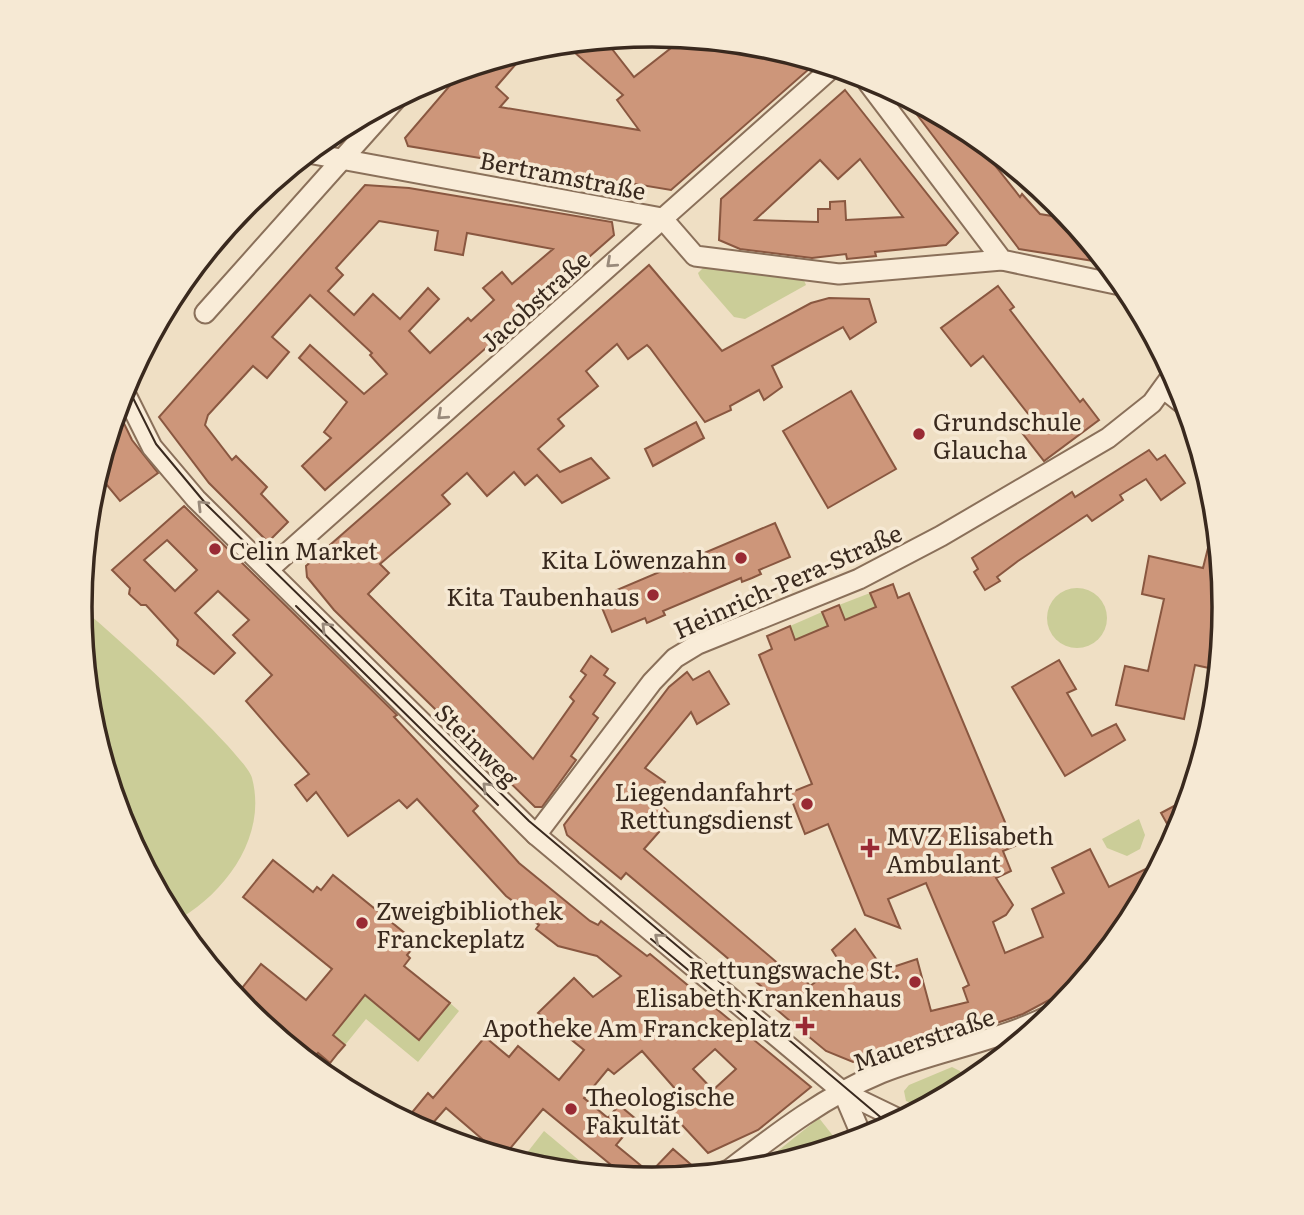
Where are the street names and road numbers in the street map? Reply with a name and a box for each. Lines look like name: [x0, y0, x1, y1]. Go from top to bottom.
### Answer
street label: Bertramstraße: [477, 141, 649, 207]
street label: Jacobstraße: [471, 241, 597, 359]
street label: Heinrich-Pera-Straße: [667, 514, 907, 646]
street label: Steinweg: [428, 694, 528, 794]
street label: Mauerstraße: [848, 997, 998, 1079]

